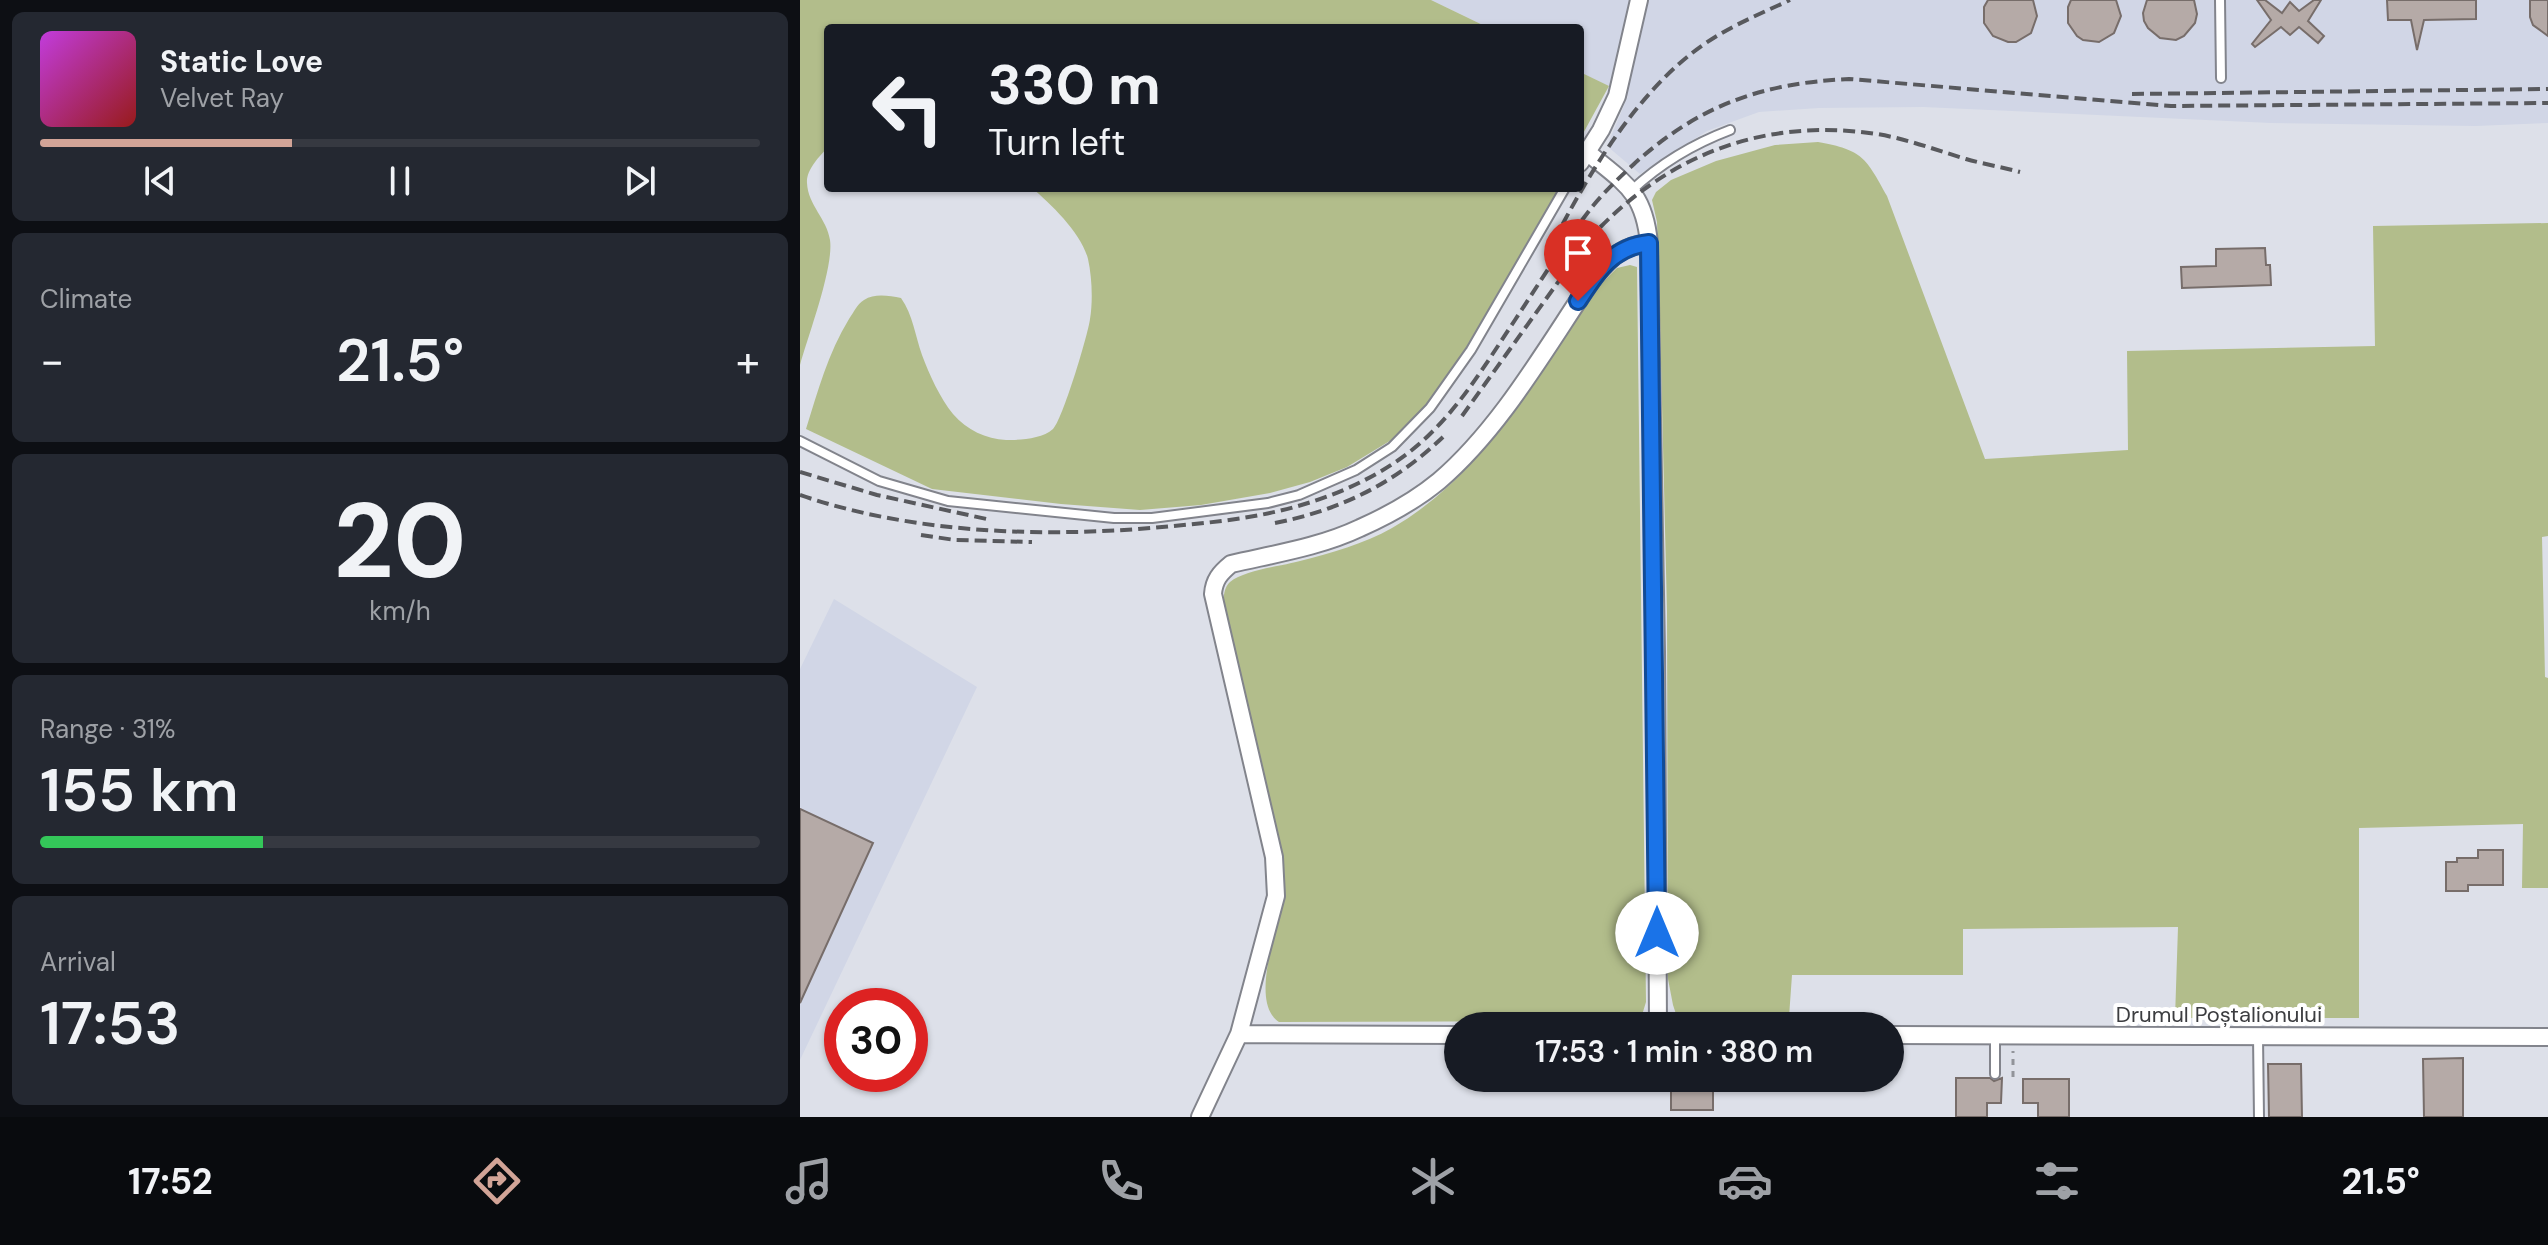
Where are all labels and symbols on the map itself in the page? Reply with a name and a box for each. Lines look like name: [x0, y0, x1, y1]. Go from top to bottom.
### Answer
pin: [1544, 219, 1612, 301]
position arrow: [1615, 891, 1699, 975]
speed limit sign: 30: [824, 988, 928, 1092]
street label: Drumul Poștalionului: [2116, 1000, 2322, 1029]

